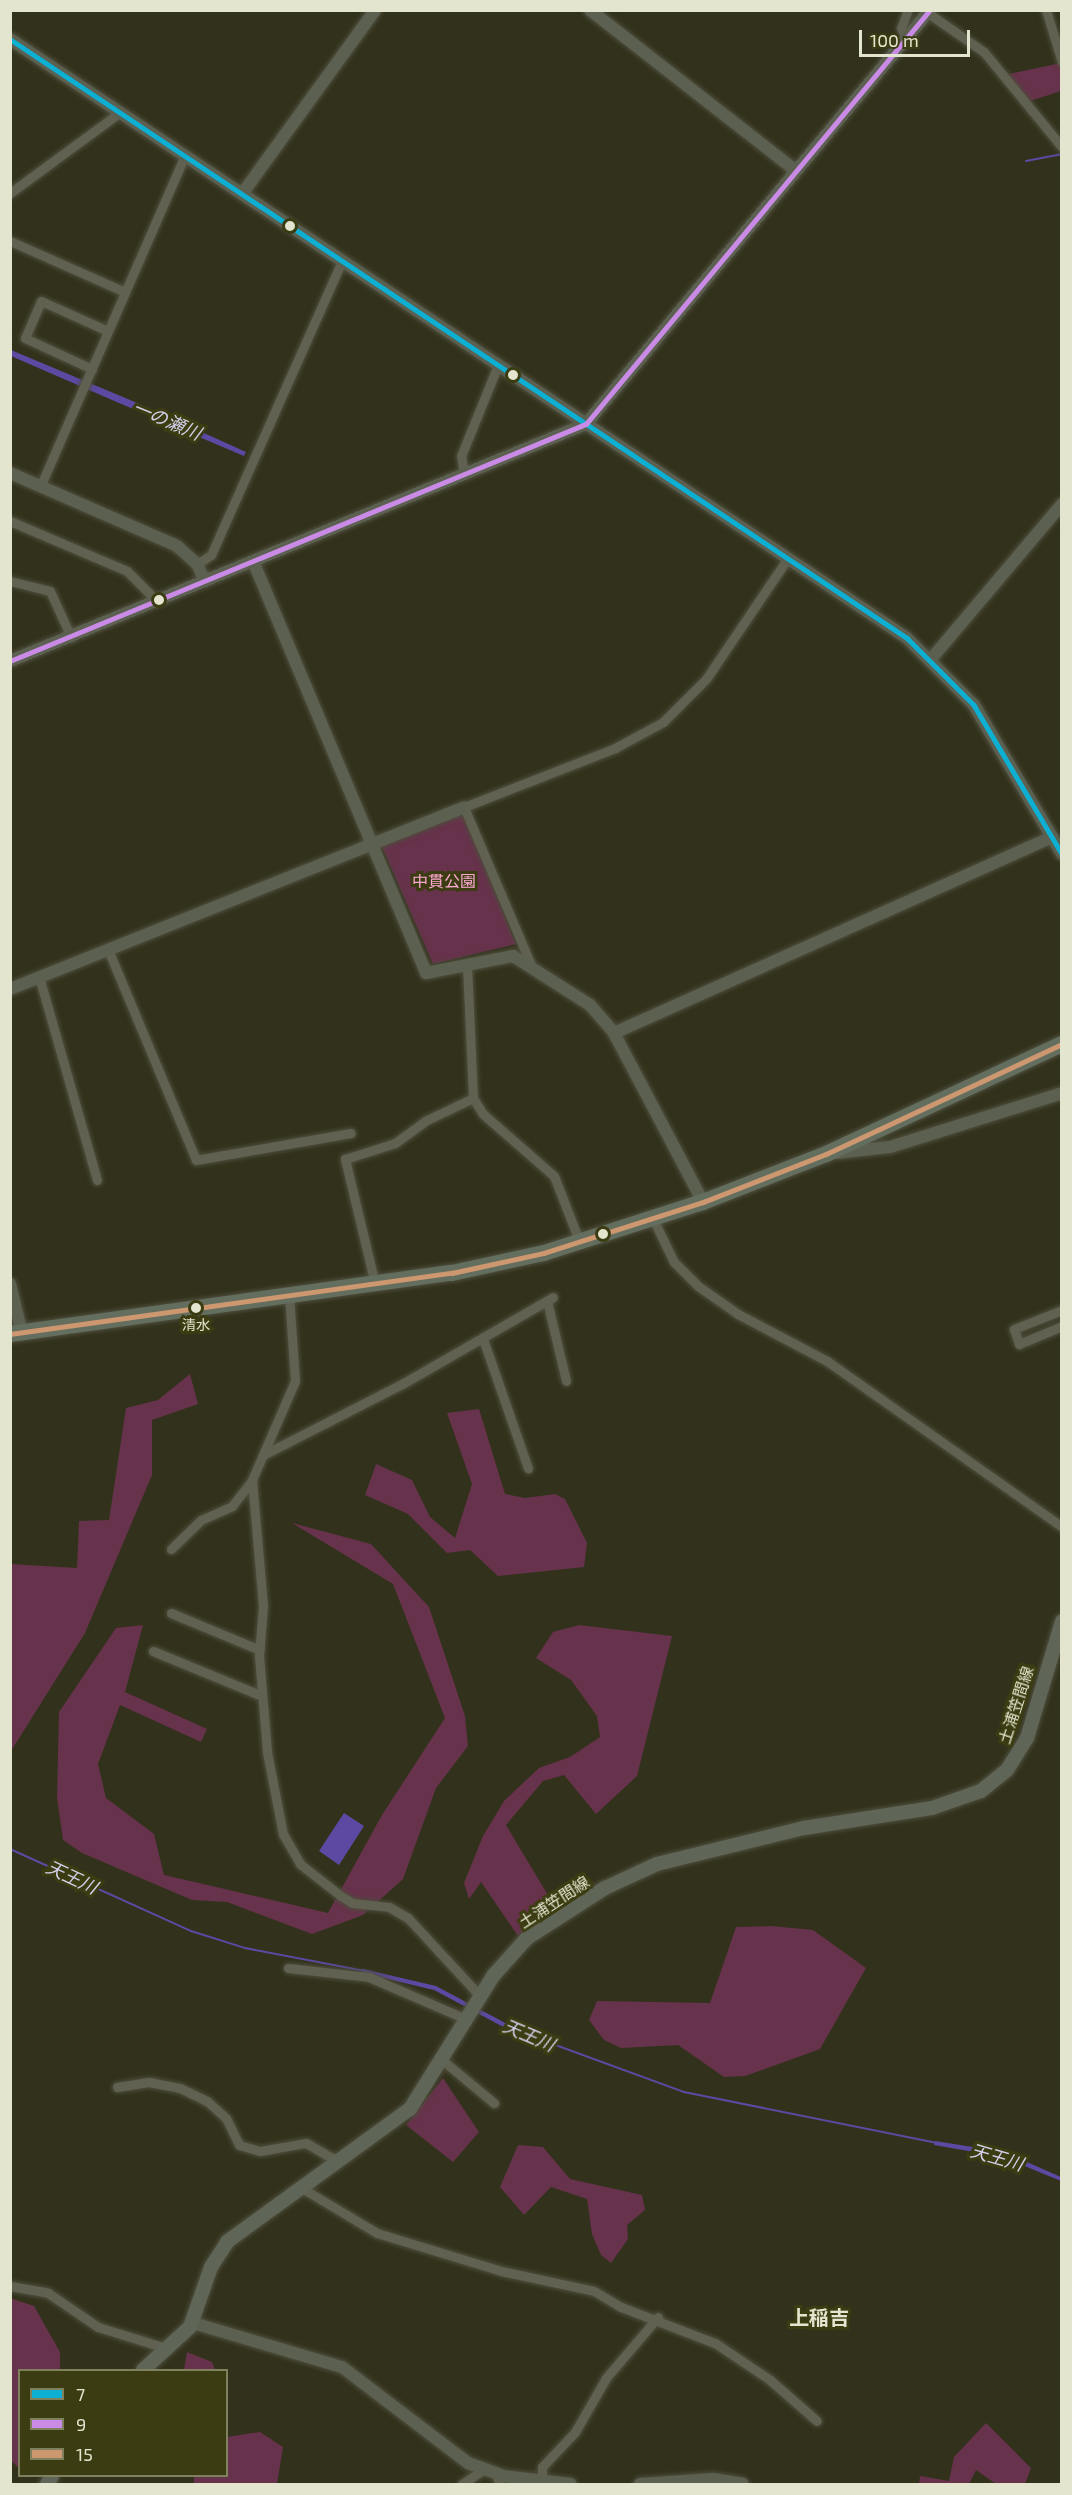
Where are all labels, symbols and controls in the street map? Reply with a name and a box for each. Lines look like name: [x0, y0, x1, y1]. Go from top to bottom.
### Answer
scale bar: [862, 18, 973, 56]
text: 100 m: [870, 29, 919, 51]
unlabelled marker: [284, 220, 296, 232]
unlabelled marker: [507, 369, 519, 381]
water label: 一の瀬川: [130, 396, 204, 444]
unlabelled marker: [153, 594, 165, 606]
park label: 中貫公園: [412, 871, 476, 891]
unlabelled marker: [597, 1228, 609, 1240]
marker: 清水: [190, 1302, 202, 1314]
place label: 清水: [182, 1317, 210, 1333]
street label: 土浦笠間線: [995, 1664, 1037, 1746]
water label: 天王川: [43, 1856, 101, 1898]
street label: 土浦笠間線: [515, 1872, 593, 1932]
water label: 天王川: [500, 2015, 558, 2055]
water label: 天王川: [968, 2139, 1026, 2175]
district label: 上稲吉: [789, 2305, 849, 2329]
legend: [18, 2369, 228, 2477]
text: 7: [76, 2383, 85, 2405]
text: 9: [76, 2413, 86, 2435]
text: 15: [76, 2443, 93, 2465]

